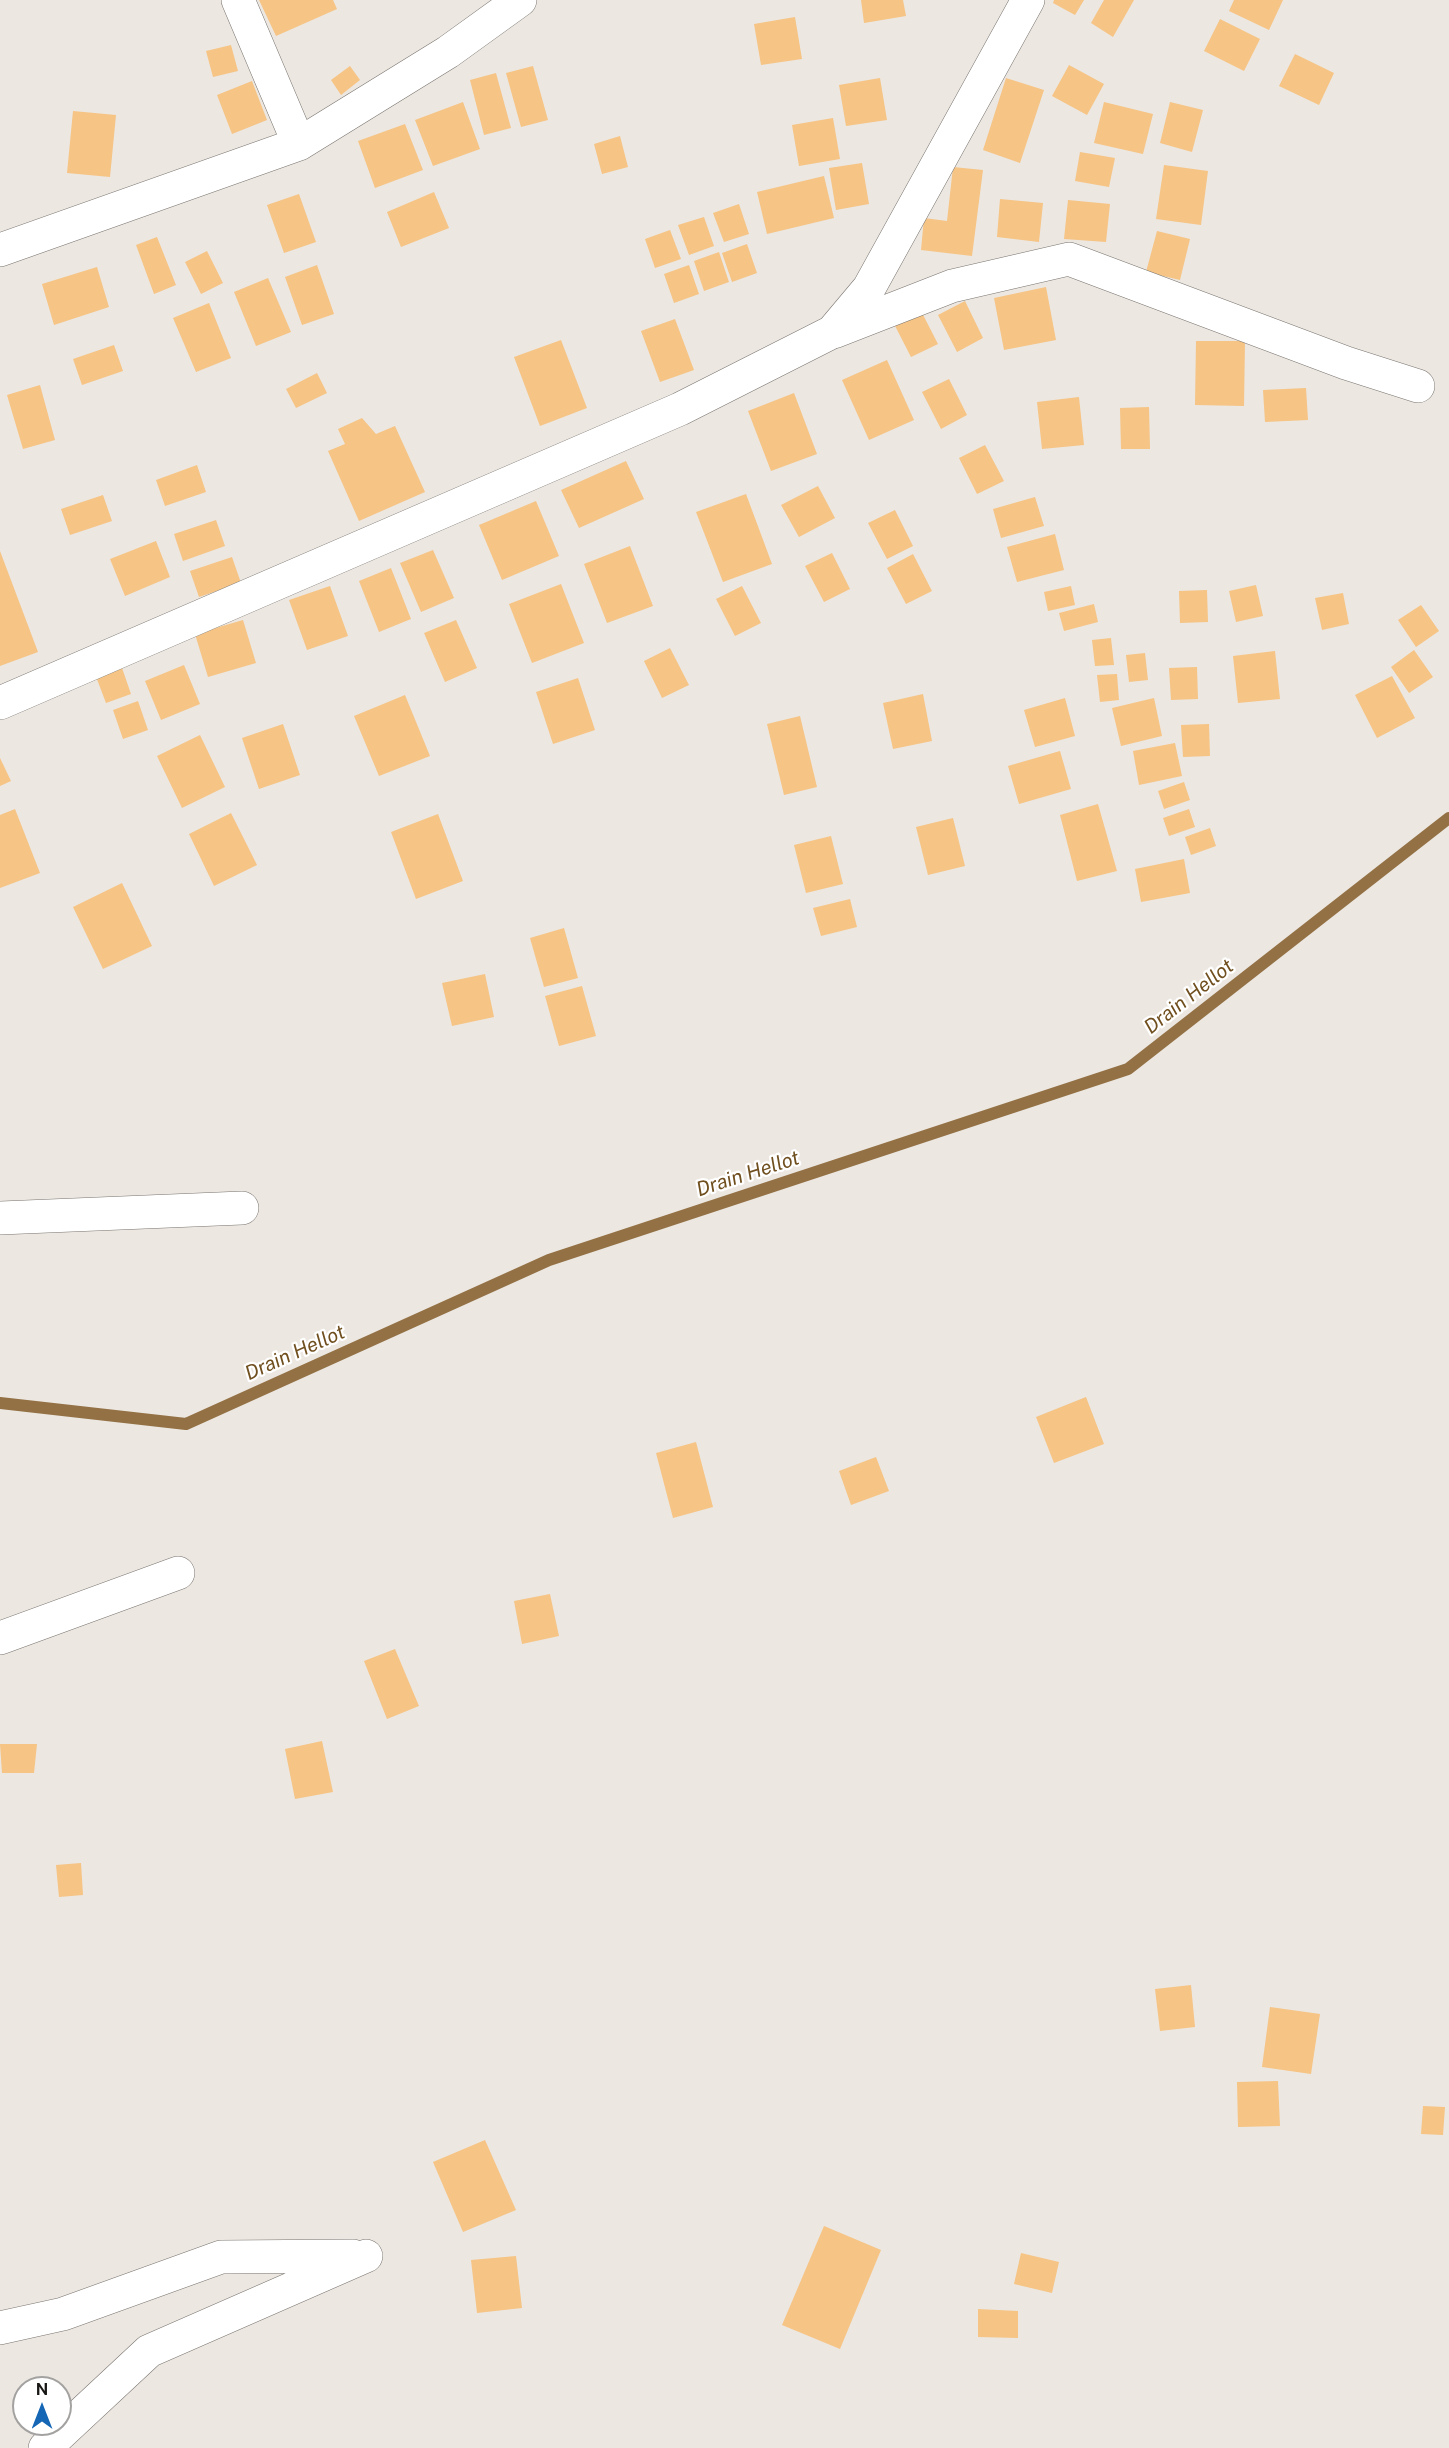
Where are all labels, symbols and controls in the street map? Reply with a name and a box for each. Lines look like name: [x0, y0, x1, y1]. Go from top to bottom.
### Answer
water label: Drain Hellot: [1139, 955, 1239, 1039]
water label: Drain Hellot: [693, 1146, 803, 1202]
water label: Drain Hellot: [241, 1320, 349, 1386]
north arrow: [12, 2376, 72, 2436]
text: N: [36, 2380, 48, 2399]

